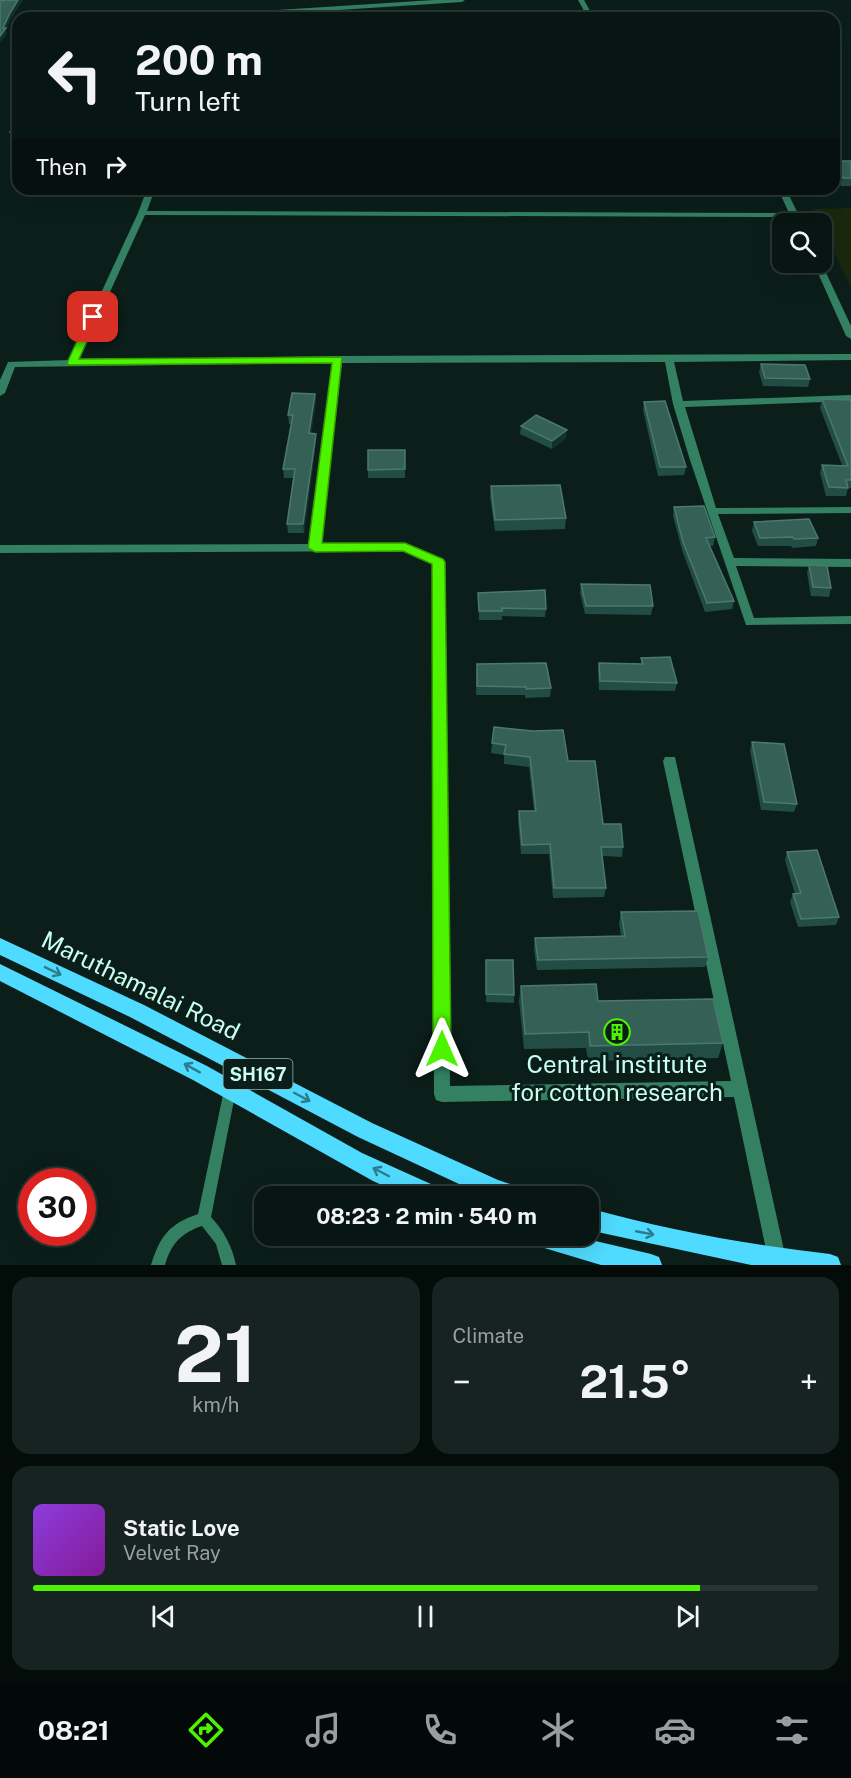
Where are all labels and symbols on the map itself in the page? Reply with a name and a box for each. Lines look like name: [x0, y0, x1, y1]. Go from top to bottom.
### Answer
pin: [67, 291, 118, 342]
street label: Maruthamalai Road: [37, 925, 245, 1045]
one-way arrow: [44, 965, 62, 977]
position arrow: [410, 1017, 474, 1081]
building icon: Central institute for cotton research: [602, 1017, 632, 1047]
place label: Central institute for cotton research: [511, 1050, 723, 1106]
road number: SH167: [224, 1059, 292, 1089]
one-way arrow: [183, 1062, 201, 1073]
one-way arrow: [292, 1092, 310, 1103]
one-way arrow: [373, 1166, 390, 1178]
speed limit sign: 30: [18, 1168, 96, 1246]
one-way arrow: [634, 1228, 654, 1239]

